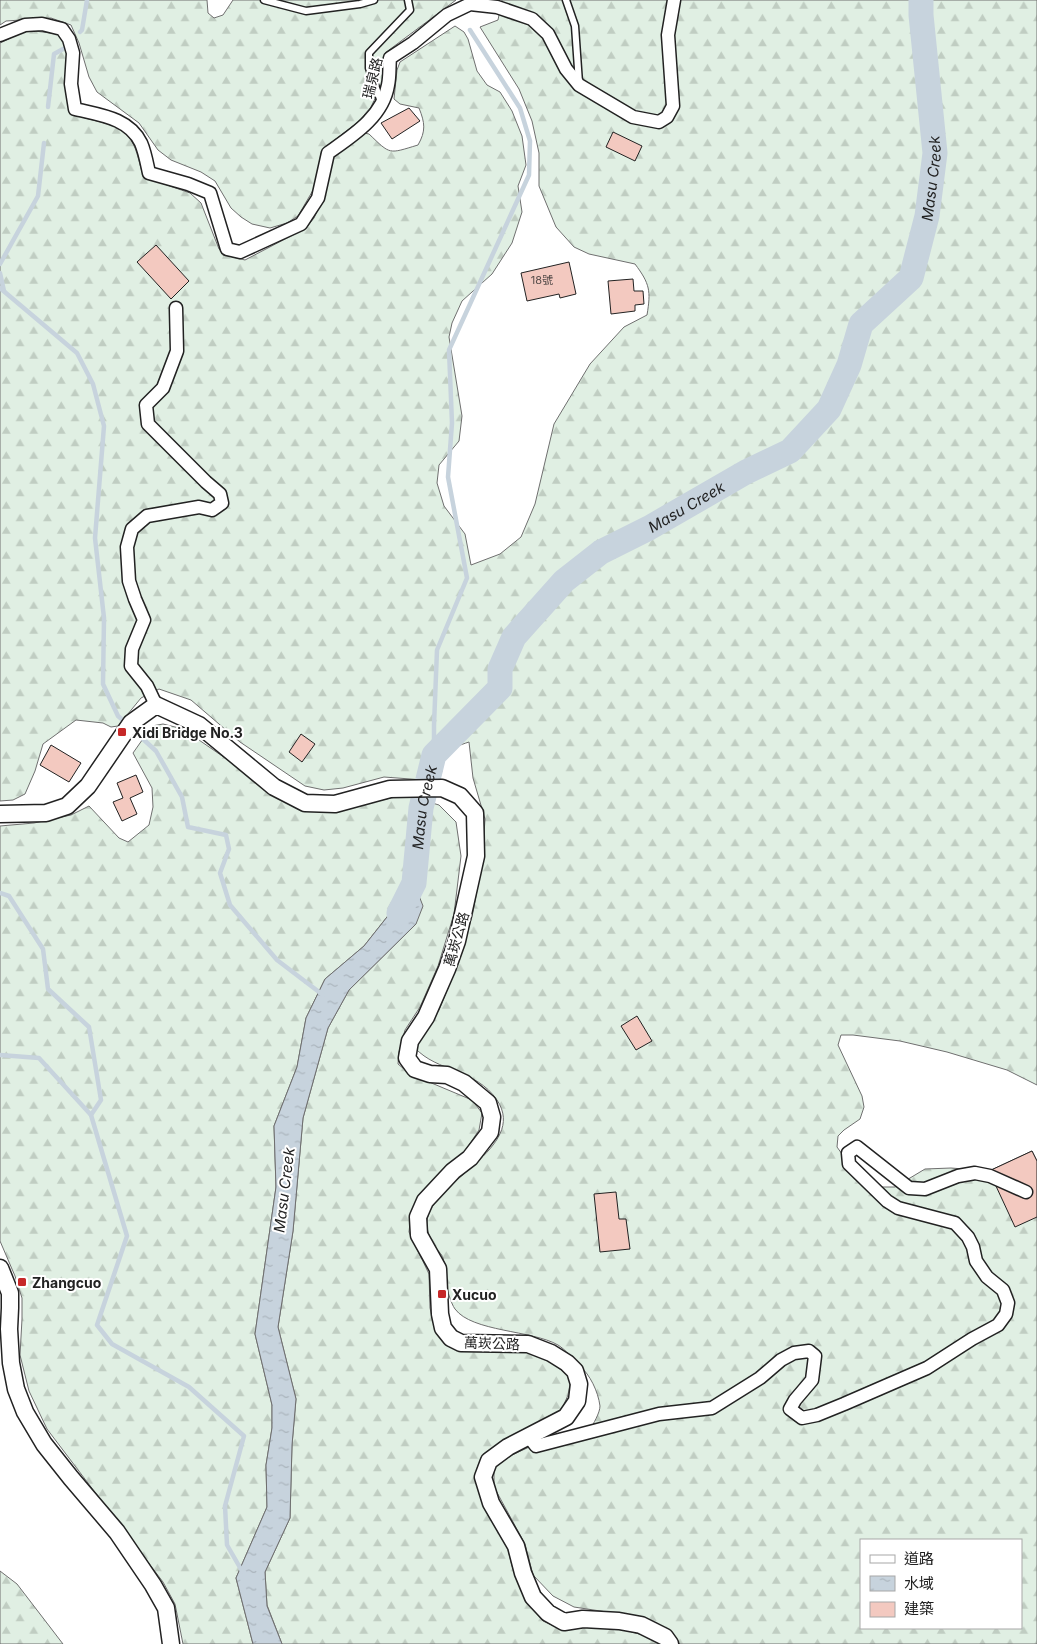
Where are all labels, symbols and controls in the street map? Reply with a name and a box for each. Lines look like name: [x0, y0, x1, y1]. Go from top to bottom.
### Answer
street label: 瑞泉路: [359, 56, 385, 100]
water label: Masu Creek: [917, 134, 944, 222]
house number: 18號: [531, 273, 553, 287]
water label: Masu Creek: [644, 477, 729, 536]
place label: Xidi Bridge No.3: [132, 724, 243, 741]
marker: Xidi Bridge No.3: [116, 726, 128, 738]
water label: Masu Creek: [408, 762, 441, 850]
street label: 萬崁公路: [440, 910, 472, 968]
water label: Masu Creek: [269, 1146, 299, 1234]
place label: Zhangcuo: [32, 1274, 102, 1291]
marker: Zhangcuo: [16, 1276, 28, 1288]
place label: Xucuo: [452, 1286, 497, 1303]
marker: Xucuo: [436, 1288, 448, 1300]
street label: 萬崁公路: [464, 1334, 520, 1352]
legend: [860, 1539, 1022, 1629]
text: 道路: [904, 1549, 934, 1568]
text: 水域: [904, 1574, 934, 1593]
text: 建築: [904, 1599, 934, 1618]

